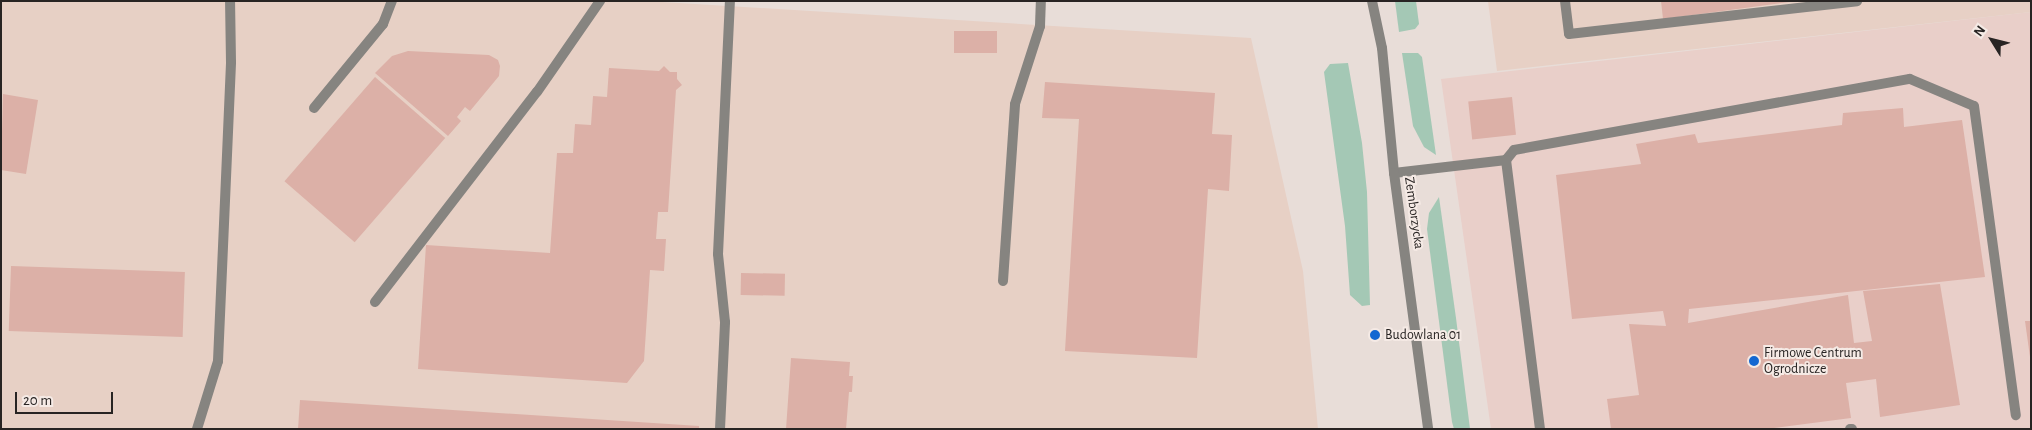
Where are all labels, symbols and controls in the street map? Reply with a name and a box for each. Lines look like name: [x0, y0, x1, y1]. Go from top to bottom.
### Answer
north arrow: [1967, 15, 2017, 65]
text: N: [1971, 23, 1988, 39]
street label: Zemborzycka: [1401, 176, 1427, 250]
place label: Budowlana 01: [1385, 327, 1461, 343]
marker: Budowlana 01: [1369, 329, 1381, 341]
place label: Firmowe Centrum Ogrodnicze: [1764, 345, 1862, 378]
marker: Firmowe Centrum Ogrodnicze: [1748, 355, 1760, 367]
scale bar: [18, 382, 115, 414]
text: 20 m: [23, 393, 52, 408]

